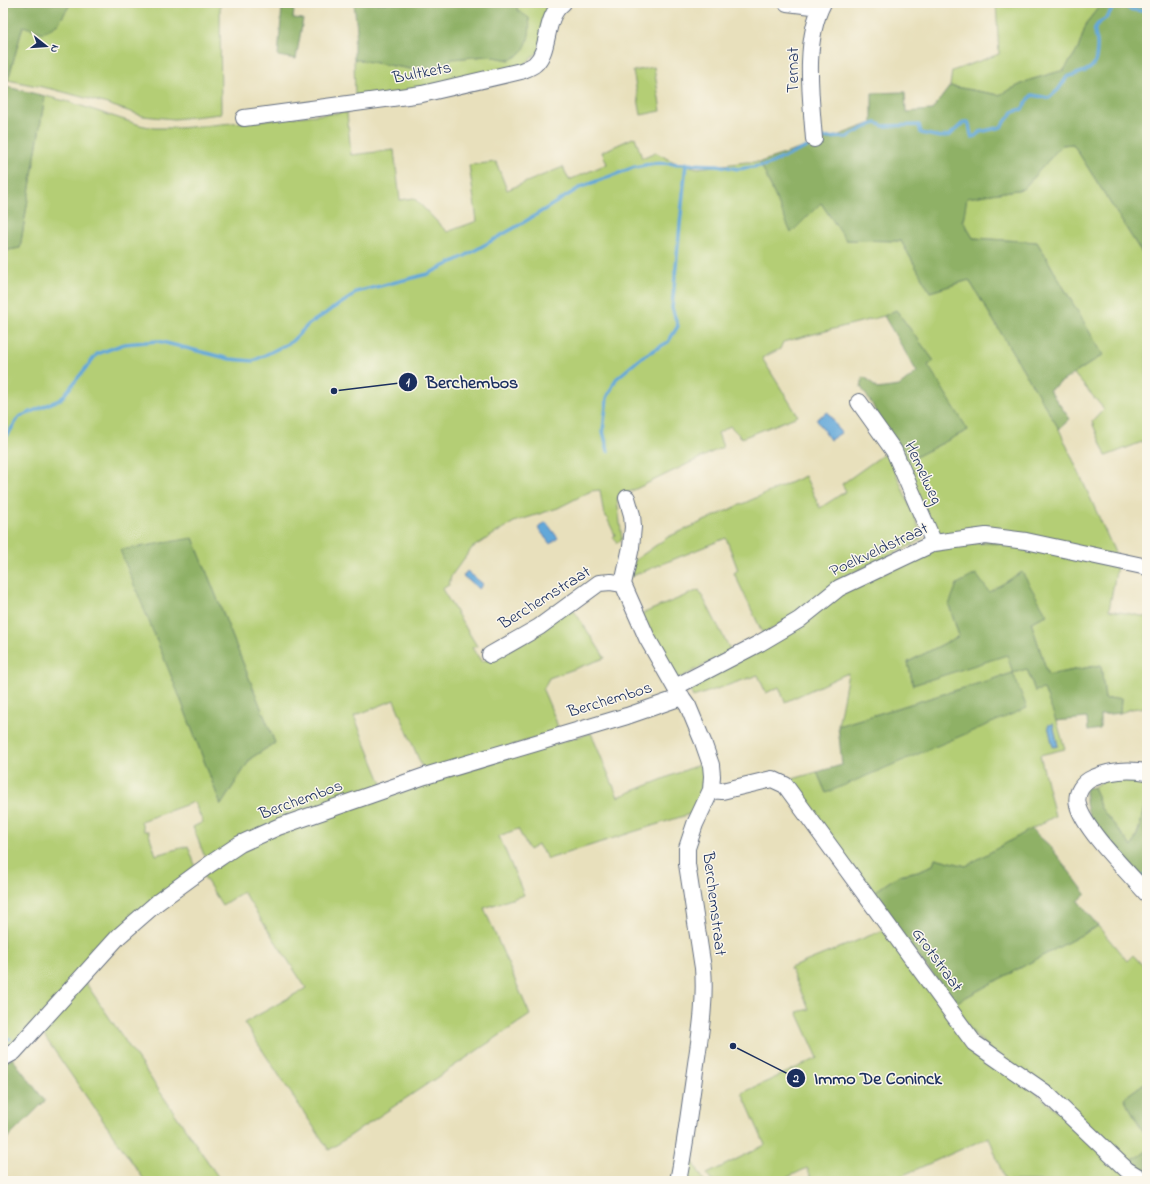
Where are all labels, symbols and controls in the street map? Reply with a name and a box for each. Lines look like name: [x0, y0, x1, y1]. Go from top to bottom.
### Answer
north arrow: [26, 26, 66, 66]
text: N: [46, 43, 63, 55]
street label: Ternat: [781, 47, 806, 93]
street label: Bultkets: [390, 55, 453, 91]
callout: Berchembos: [398, 367, 526, 397]
text: Berchembos: [425, 371, 518, 397]
text: 1: [406, 374, 410, 392]
street label: Hemelweg: [896, 437, 949, 510]
street label: Poelkveldstraat: [826, 516, 933, 584]
street label: Berchemstraat: [493, 560, 596, 637]
street label: Berchembos: [564, 675, 655, 725]
street label: Berchembos: [255, 773, 346, 827]
street label: Berchemstraat: [695, 850, 733, 958]
street label: Grotstraat: [905, 923, 969, 998]
callout: Immo De Coninck: [786, 1063, 950, 1093]
text: Immo De Coninck: [814, 1067, 943, 1093]
text: 2: [792, 1070, 799, 1088]

